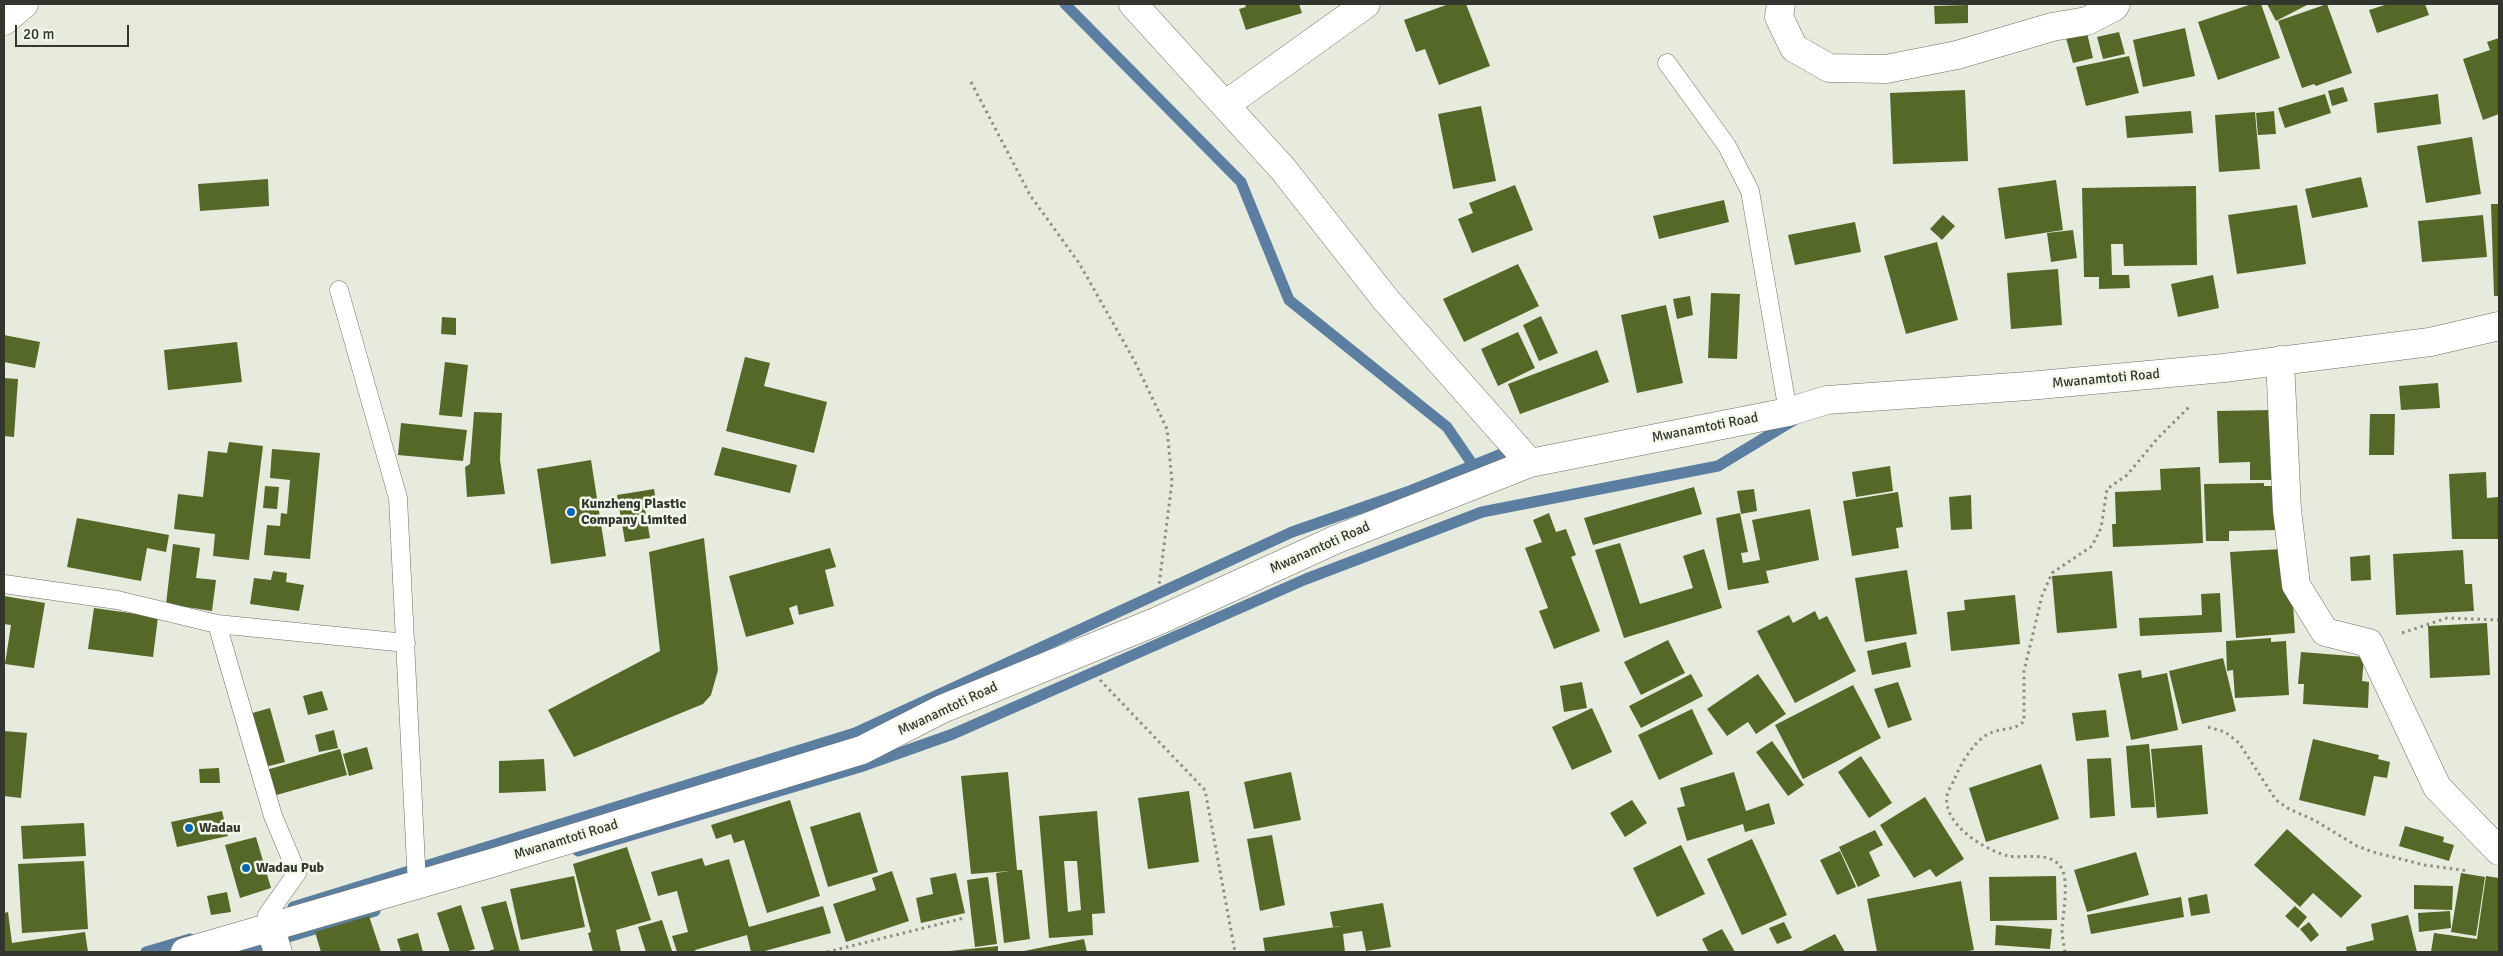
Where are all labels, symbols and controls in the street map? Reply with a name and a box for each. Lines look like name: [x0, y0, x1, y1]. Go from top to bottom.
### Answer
scale bar: [18, 15, 131, 47]
text: 20 m: [23, 25, 54, 43]
street label: Mwanamtoti Road: [2051, 366, 2161, 392]
street label: Mwanamtoti Road: [1650, 409, 1760, 447]
place label: Kunzheng Plastic Company Limited: [581, 496, 687, 528]
marker: Kunzheng Plastic Company Limited: [565, 506, 577, 518]
street label: Mwanamtoti Road: [1267, 518, 1373, 578]
street label: Mwanamtoti Road: [895, 679, 1001, 739]
street label: Mwanamtoti Road: [512, 816, 620, 864]
place label: Wadau: [199, 820, 241, 836]
marker: Wadau: [183, 822, 195, 834]
place label: Wadau Pub: [256, 860, 324, 876]
marker: Wadau Pub: [240, 862, 252, 874]

